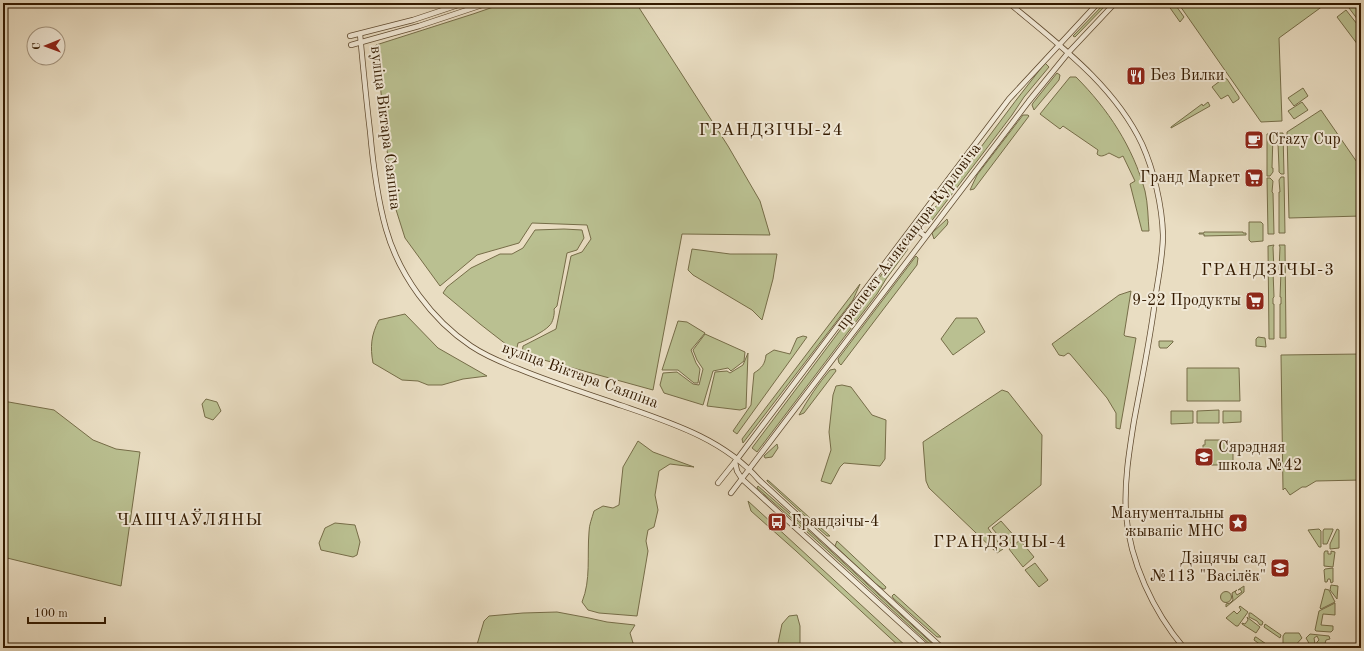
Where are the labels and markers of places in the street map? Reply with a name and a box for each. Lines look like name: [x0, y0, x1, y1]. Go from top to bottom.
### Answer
restaurant icon: Без Вилки: [1125, 65, 1147, 87]
place label: Без Вилки: [1150, 68, 1224, 84]
cafe icon: Crazy Cup: [1243, 129, 1265, 151]
place label: Crazy Cup: [1268, 132, 1341, 148]
supermarket icon: Гранд Маркет: [1243, 167, 1265, 189]
place label: Гранд Маркет: [1140, 170, 1240, 186]
supermarket icon: 9-22 Продукты: [1244, 290, 1266, 312]
place label: 9-22 Продукты: [1132, 293, 1241, 309]
place label: Сярэдняя школа №42: [1218, 440, 1302, 474]
school or university icon: Сярэдняя школа №42: [1193, 446, 1215, 468]
place label: Манументальны жывапіс МНС: [1111, 506, 1224, 540]
bus stop icon: Грандзічы-4: [766, 511, 788, 533]
place icon: Манументальны жывапіс МНС: [1227, 512, 1249, 534]
place label: Грандзічы-4: [791, 514, 879, 530]
place label: Дзіцячы сад №113 "Васілёк": [1150, 551, 1266, 585]
school or university icon: Дзіцячы сад №113 "Васілёк": [1269, 557, 1291, 579]

